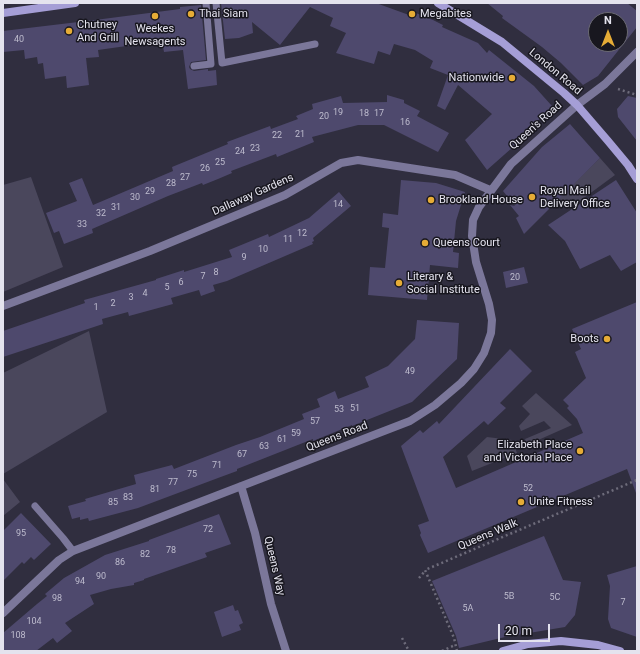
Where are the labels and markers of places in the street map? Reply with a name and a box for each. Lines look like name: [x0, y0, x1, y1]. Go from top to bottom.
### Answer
place label: Thai Siam: [199, 7, 248, 21]
place label: Megabites: [420, 7, 472, 21]
marker: Thai Siam: [186, 9, 196, 19]
marker: Megabites: [407, 9, 417, 19]
marker: Weekes Newsagents: [150, 11, 160, 21]
place label: Chutney And Grill: [77, 18, 118, 44]
place label: Weekes Newsagents: [125, 22, 185, 48]
marker: Chutney And Grill: [64, 26, 74, 36]
place label: Nationwide: [449, 71, 504, 85]
marker: Nationwide: [507, 73, 517, 83]
place label: Royal Mail Delivery Office: [540, 184, 610, 210]
marker: Royal Mail Delivery Office: [527, 192, 537, 202]
place label: Brookland House: [439, 193, 523, 207]
marker: Brookland House: [426, 195, 436, 205]
place label: Queens Court: [433, 236, 500, 250]
marker: Queens Court: [420, 238, 430, 248]
place label: Literary & Social Institute: [407, 270, 480, 296]
marker: Literary & Social Institute: [394, 278, 404, 288]
place label: Boots: [570, 332, 599, 346]
marker: Boots: [602, 334, 612, 344]
place label: Elizabeth Place and Victoria Place: [484, 438, 572, 464]
marker: Elizabeth Place and Victoria Place: [575, 446, 585, 456]
place label: Unite Fitness: [529, 495, 593, 509]
marker: Unite Fitness: [516, 497, 526, 507]

